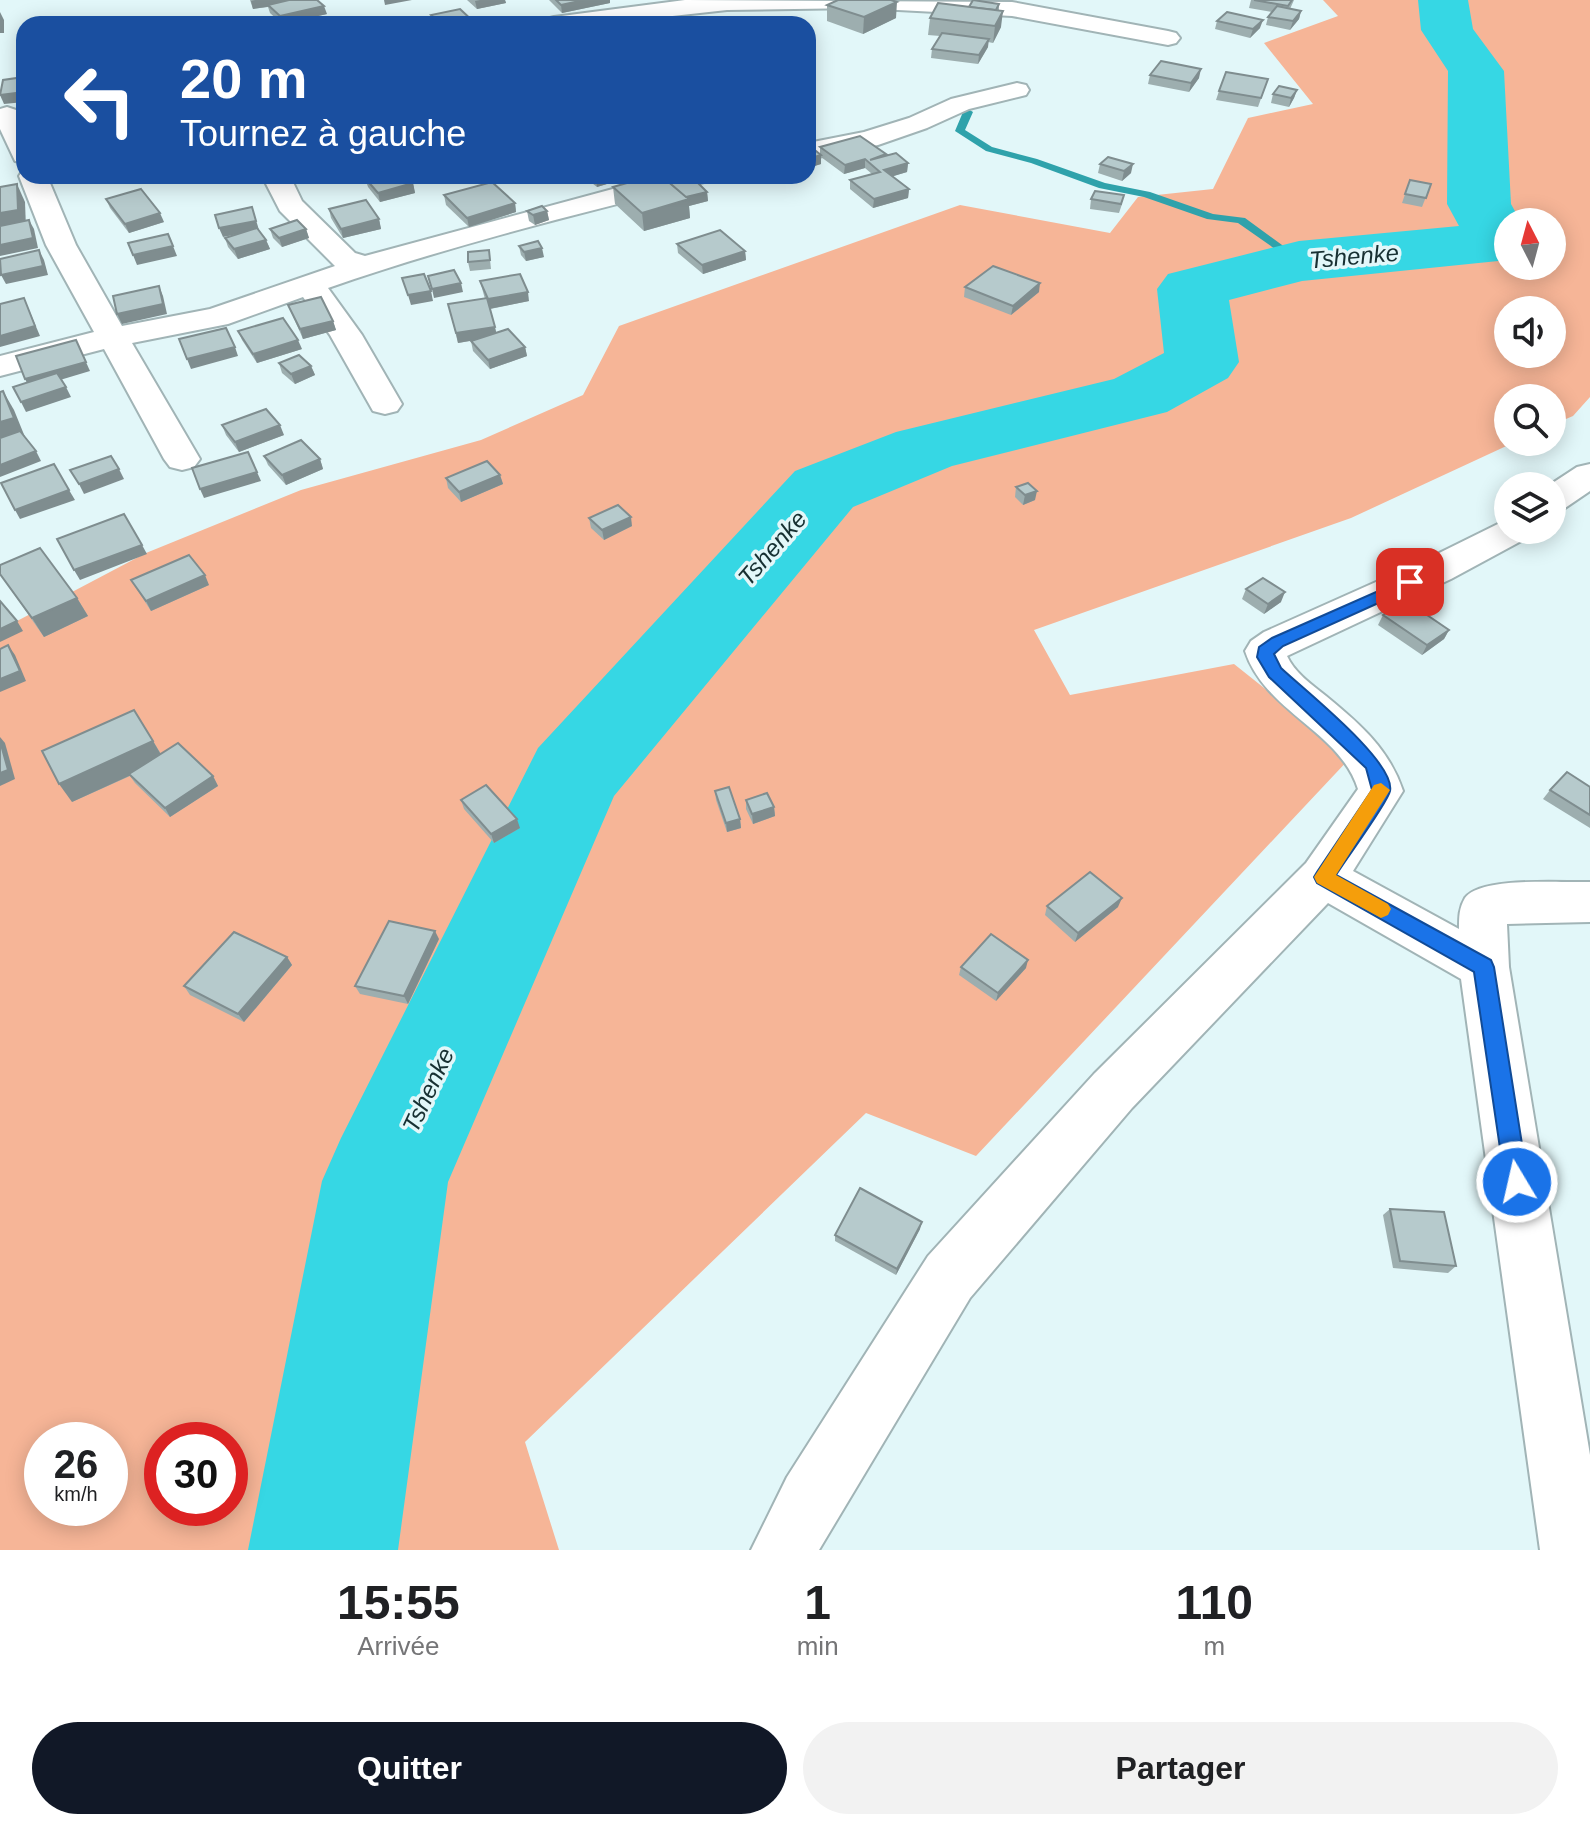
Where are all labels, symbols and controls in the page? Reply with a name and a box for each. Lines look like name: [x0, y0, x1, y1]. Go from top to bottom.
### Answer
text: 20 m: [180, 47, 308, 110]
icon: left: [48, 48, 152, 152]
text: Tournez à gauche: [180, 113, 466, 154]
north arrow: [1494, 208, 1566, 280]
map controls: [1494, 208, 1566, 544]
water label: Tshenke: [1308, 239, 1400, 273]
button: sound: [1494, 296, 1566, 368]
button: search: [1494, 384, 1566, 456]
button: layers: [1494, 472, 1566, 544]
water label: Tshenke: [732, 505, 812, 591]
pin: [1376, 548, 1444, 616]
icon: arrive: [1388, 560, 1432, 604]
water label: Tshenke: [397, 1044, 459, 1136]
position arrow: [1475, 1140, 1559, 1224]
speed limit sign: 30: [144, 1422, 248, 1526]
text: 26: [54, 1442, 98, 1486]
text: km/h: [54, 1483, 98, 1505]
text: 15:55: [337, 1576, 460, 1629]
text: 1: [804, 1576, 831, 1629]
text: 110: [1176, 1576, 1253, 1629]
text: Arrivée: [357, 1631, 440, 1661]
text: min: [797, 1631, 839, 1661]
text: m: [1203, 1631, 1225, 1661]
button: Quitter: [32, 1722, 787, 1814]
button: Partager: [803, 1722, 1558, 1814]

